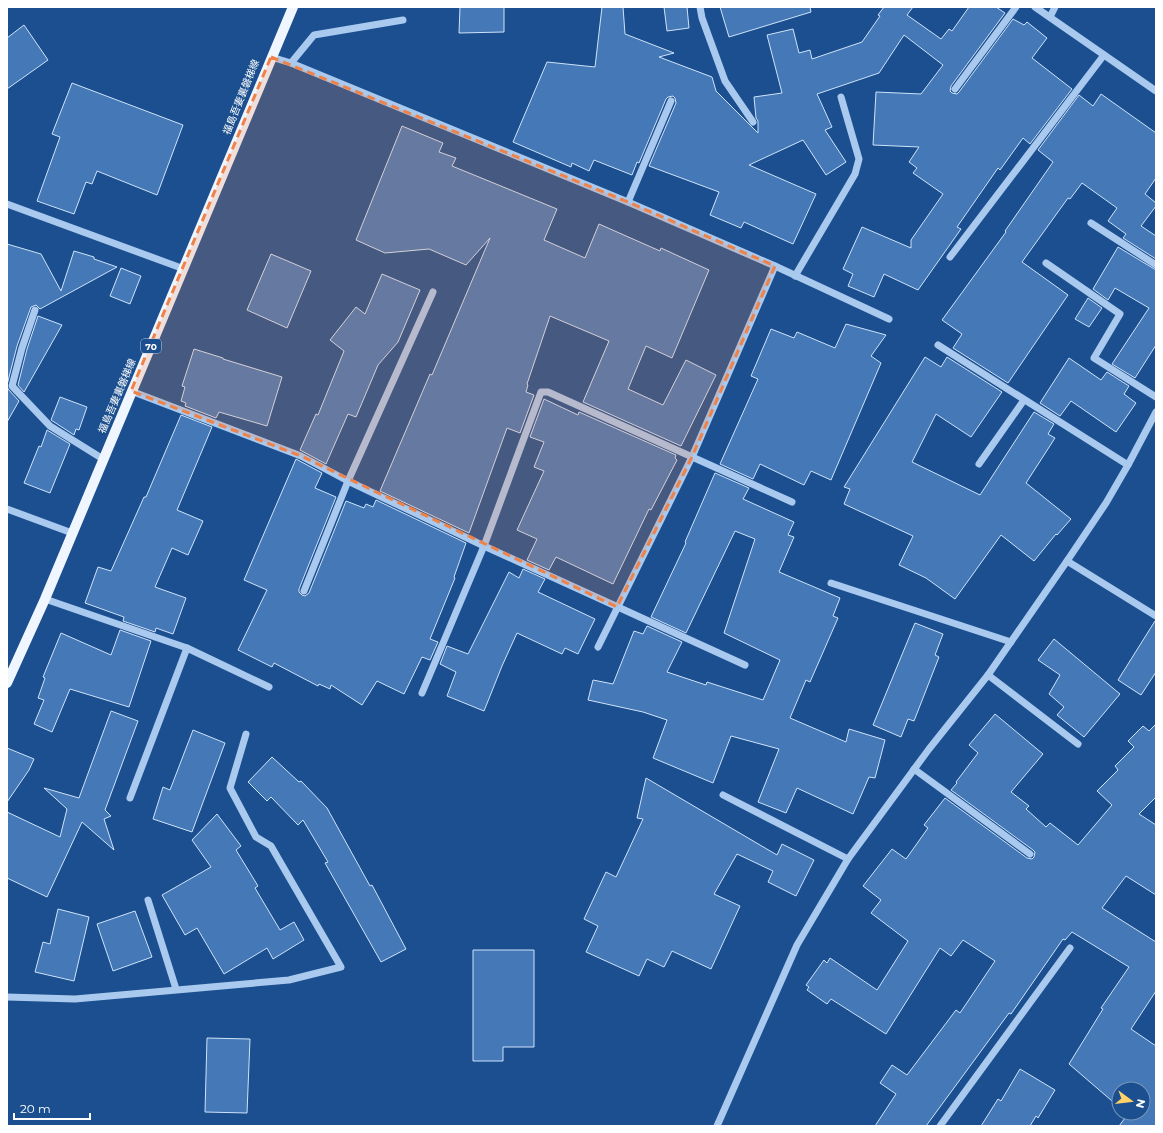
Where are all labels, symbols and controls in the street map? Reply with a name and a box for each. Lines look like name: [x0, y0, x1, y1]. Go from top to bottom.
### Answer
street label: 福島吾妻裏磐梯線: [220, 57, 262, 137]
road number: 70: [141, 339, 161, 353]
street label: 福島吾妻裏磐梯線: [95, 357, 139, 435]
north arrow: [1111, 1081, 1151, 1121]
scale bar: [14, 1095, 90, 1121]
text: N: [1133, 1097, 1149, 1110]
text: 20 m: [20, 1101, 51, 1116]

